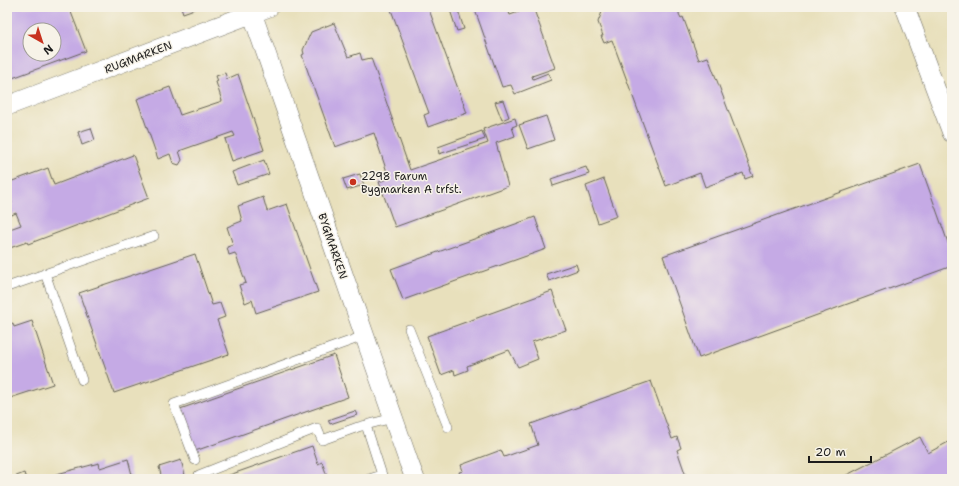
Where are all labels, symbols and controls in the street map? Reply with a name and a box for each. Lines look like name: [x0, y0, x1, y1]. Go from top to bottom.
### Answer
north arrow: [22, 22, 62, 62]
street label: RUGMARKEN: [102, 38, 174, 77]
text: N: [40, 41, 56, 58]
place label: 2298 Farum Bygmarken A trfst.: [361, 169, 462, 197]
marker: 2298 Farum Bygmarken A trfst.: [348, 177, 358, 187]
street label: BYGMARKEN: [314, 211, 351, 281]
scale bar: [809, 438, 871, 464]
text: 20 m: [815, 444, 846, 460]

